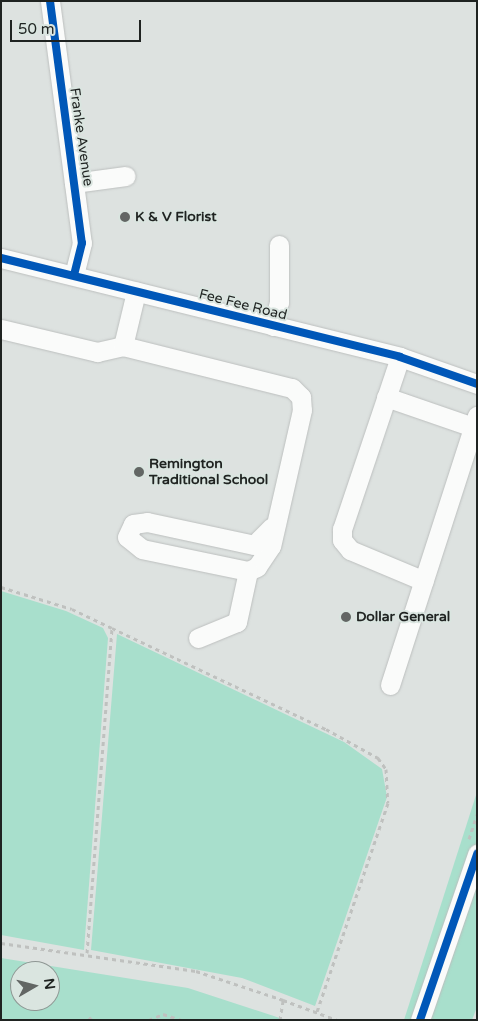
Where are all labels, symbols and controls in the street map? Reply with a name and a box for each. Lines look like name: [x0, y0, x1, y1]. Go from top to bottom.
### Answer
scale bar: [12, 10, 144, 42]
text: 50 m: [18, 20, 55, 38]
street label: Franke Avenue: [66, 87, 96, 187]
place label: K & V Florist: [135, 209, 217, 225]
marker: K & V Florist: [119, 211, 131, 223]
street label: Fee Fee Road: [197, 286, 289, 324]
place label: Remington Traditional School: [149, 456, 268, 488]
marker: Remington Traditional School: [133, 466, 145, 478]
place label: Dollar General: [356, 609, 450, 625]
marker: Dollar General: [340, 611, 352, 623]
north arrow: [10, 961, 60, 1011]
text: N: [40, 977, 59, 991]

